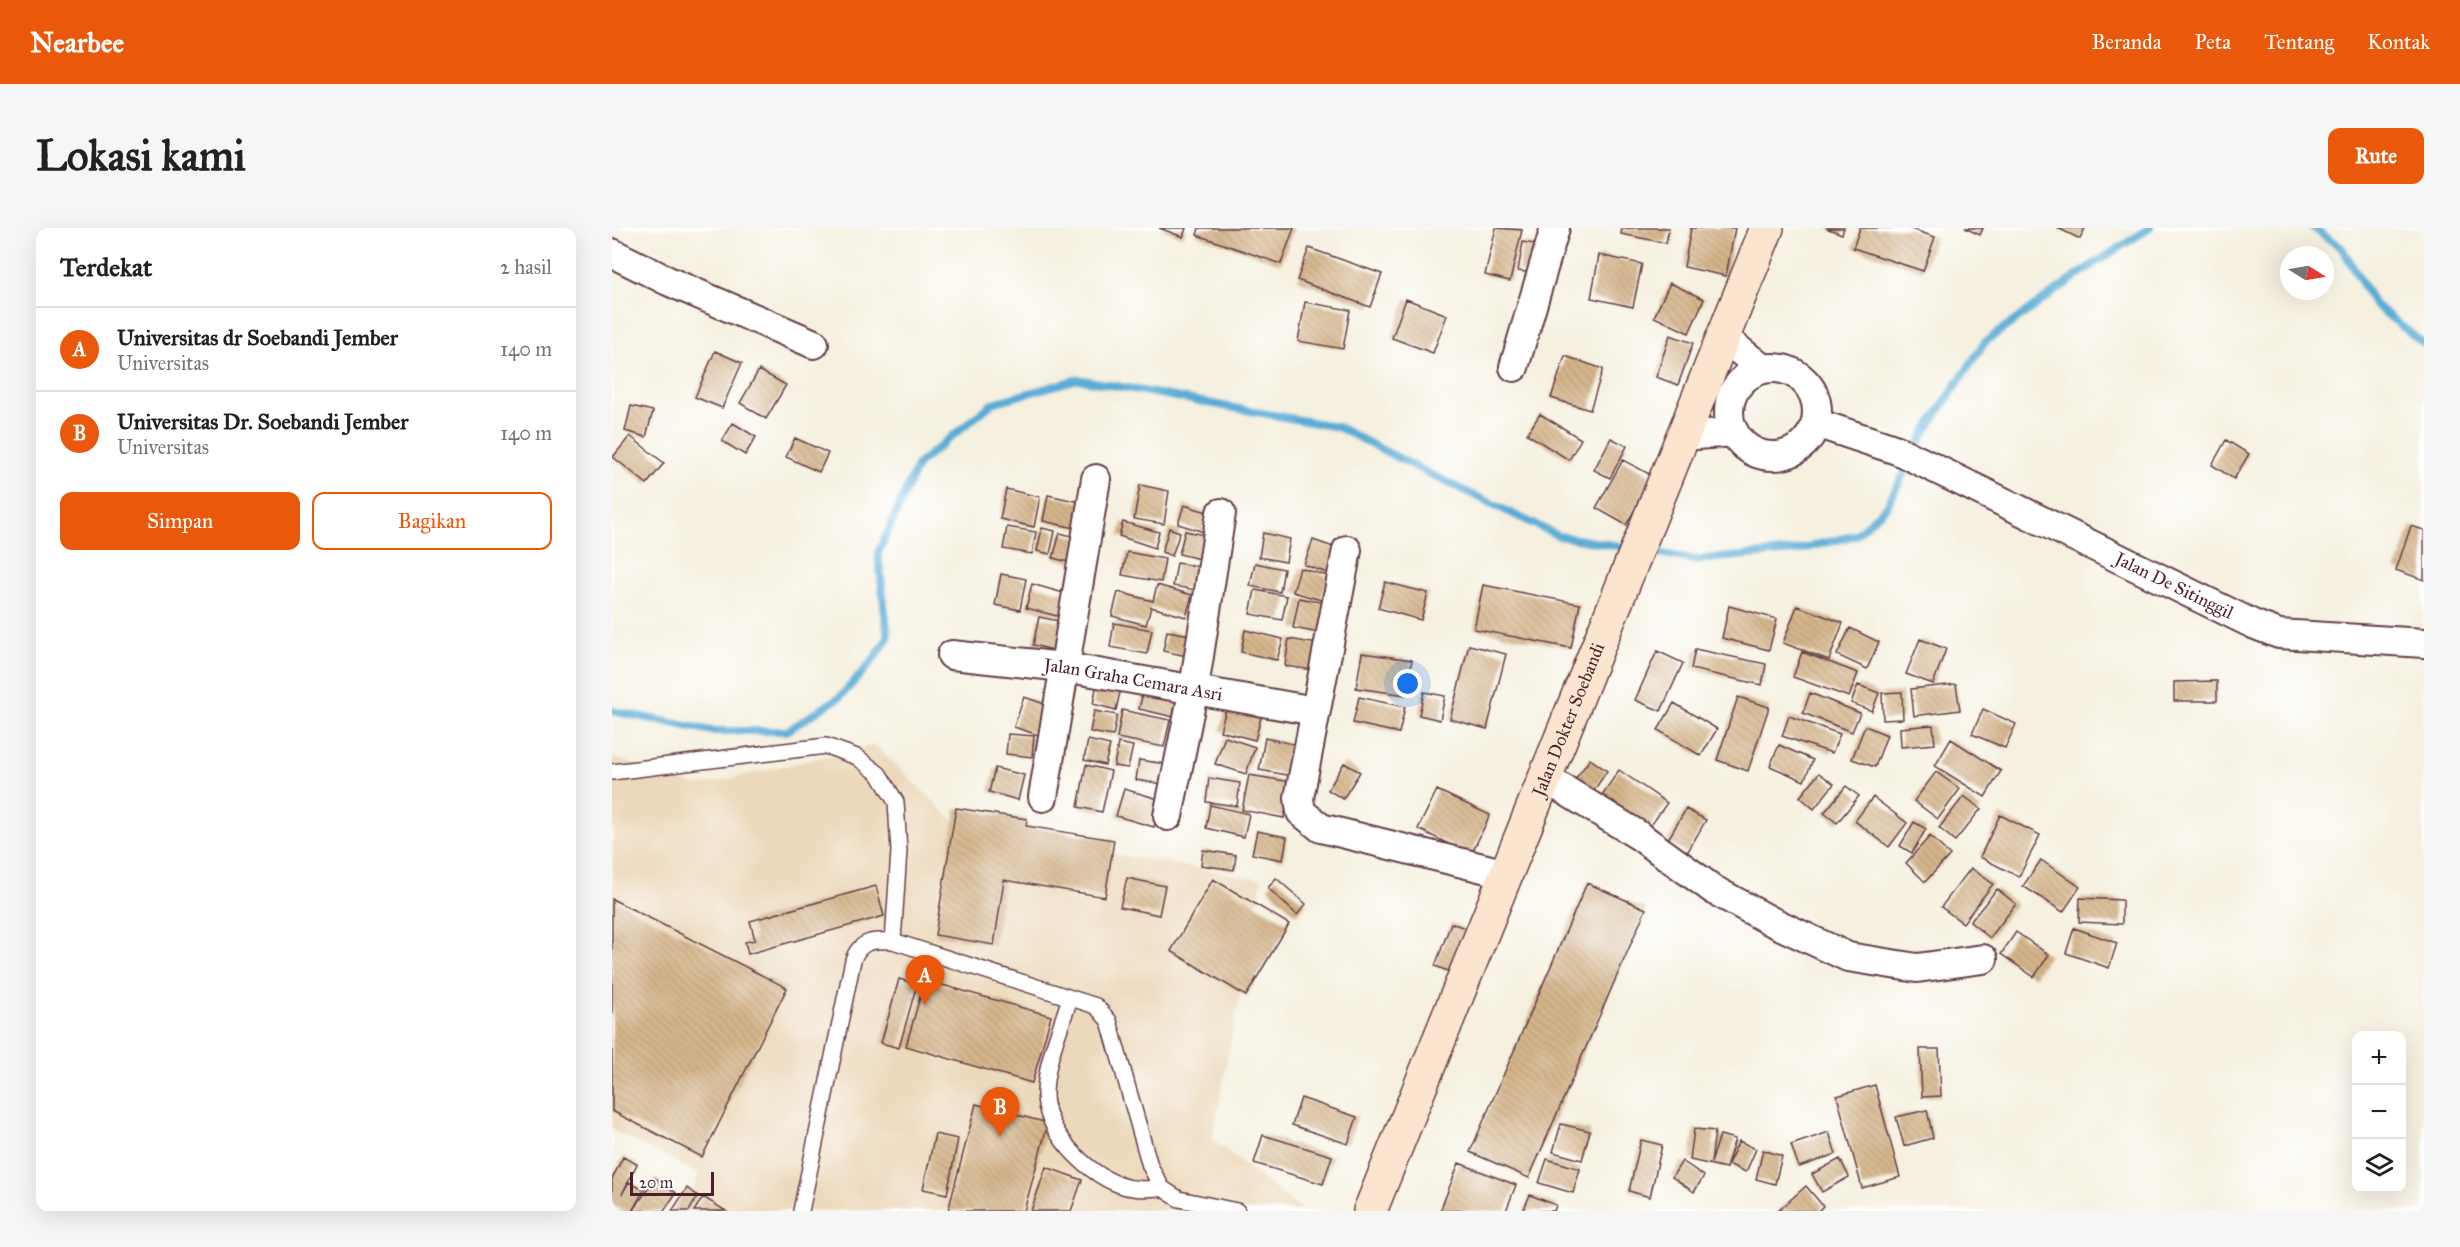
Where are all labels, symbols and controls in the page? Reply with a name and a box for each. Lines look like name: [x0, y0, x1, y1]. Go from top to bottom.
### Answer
text: Nearbee: [30, 25, 124, 60]
text: Beranda: [2091, 29, 2162, 55]
text: Peta: [2195, 29, 2231, 55]
text: Tentang: [2264, 29, 2334, 55]
text: Kontak: [2367, 29, 2430, 55]
button: Rute: [2328, 128, 2424, 184]
text: Lokasi kami: [36, 130, 246, 182]
north arrow: [2280, 246, 2334, 300]
text: Terdekat: [60, 251, 152, 283]
text: 2 hasil: [500, 255, 552, 279]
text: Universitas dr Soebandi Jember: [117, 324, 398, 351]
text: A: [73, 337, 86, 361]
text: 140 m: [500, 337, 552, 361]
text: Universitas: [117, 351, 209, 375]
text: Universitas Dr. Soebandi Jember: [117, 408, 408, 435]
text: B: [73, 421, 86, 445]
text: 140 m: [500, 421, 552, 445]
text: Universitas: [117, 435, 209, 459]
button: Simpan: [60, 492, 300, 550]
button: Bagikan: [312, 492, 552, 550]
street label: Jalan De Sitinggil: [2109, 546, 2237, 624]
street label: Jalan Dokter Soebandi: [1527, 639, 1609, 802]
street label: Jalan Graha Cemara Asri: [1041, 654, 1224, 706]
your location: [1393, 669, 1422, 698]
pin: A: [906, 956, 944, 1005]
map controls: [2352, 1031, 2406, 1193]
button: +: [2352, 1031, 2406, 1085]
button: −: [2352, 1085, 2406, 1139]
pin: B: [980, 1088, 1020, 1137]
button: layers: [2352, 1139, 2406, 1193]
scale bar: [630, 1169, 714, 1196]
text: 20 m: [639, 1173, 673, 1192]

